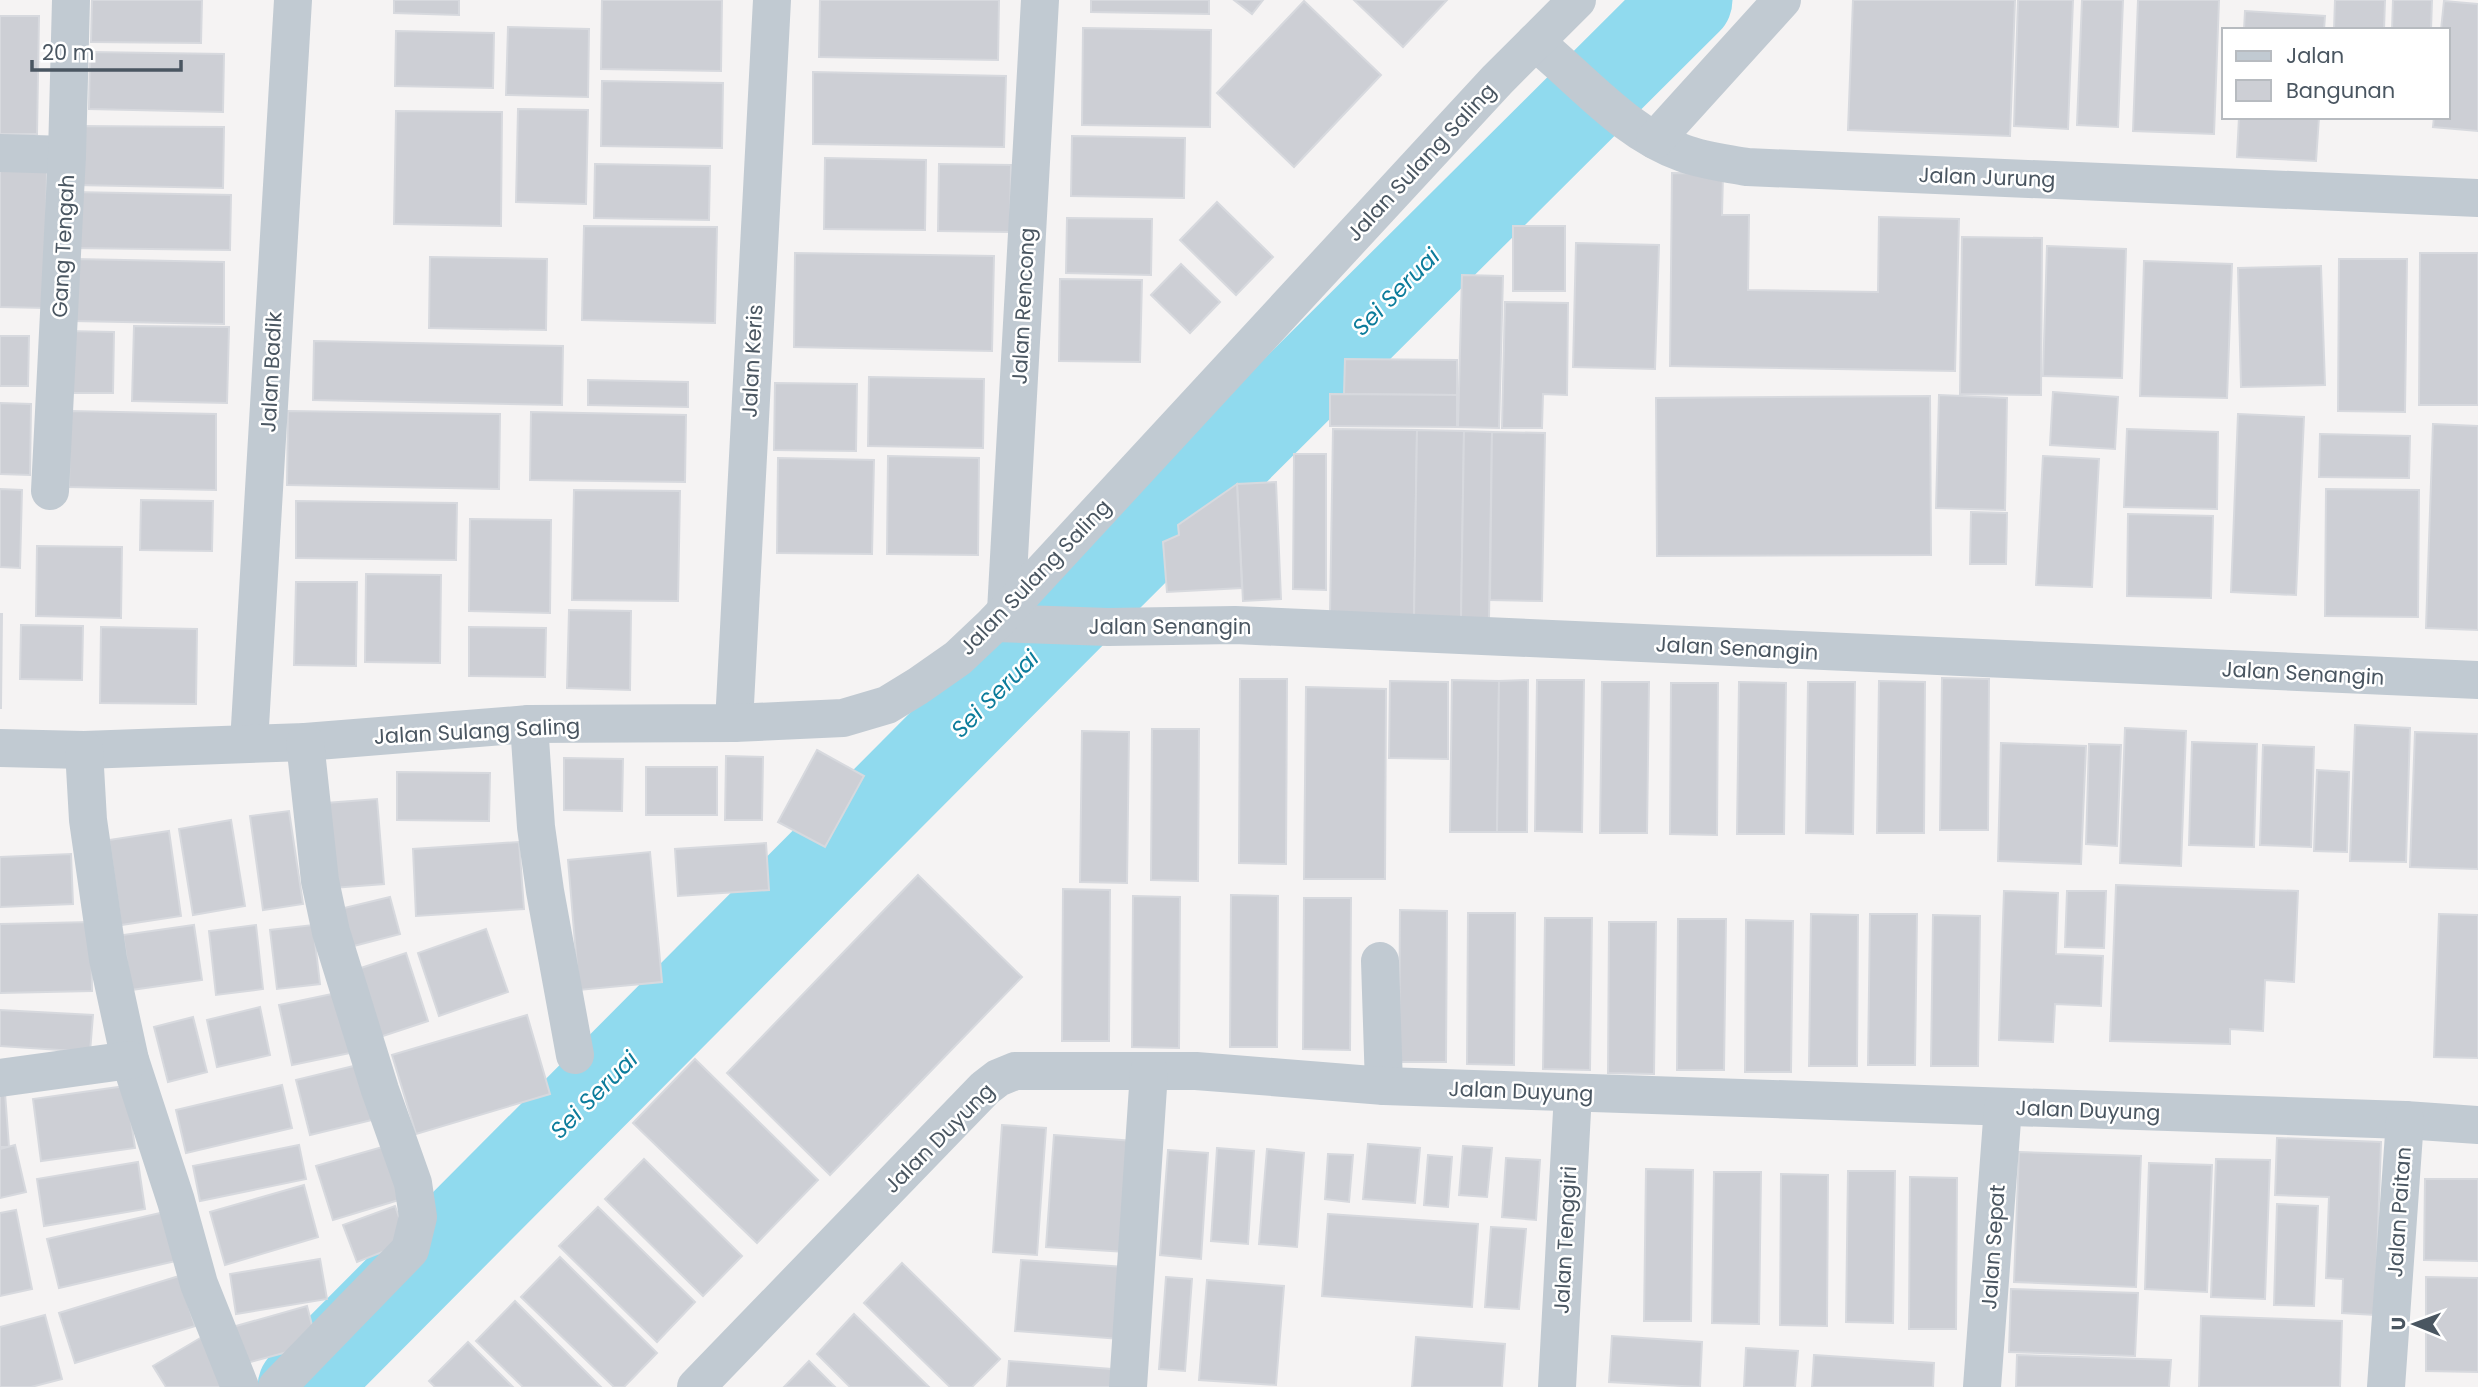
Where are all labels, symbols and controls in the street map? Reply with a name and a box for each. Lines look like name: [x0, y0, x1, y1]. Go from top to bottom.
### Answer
scale bar: [32, 28, 180, 72]
legend: [2222, 28, 2450, 119]
text: 20 m: [42, 38, 95, 67]
text: Jalan: [2286, 41, 2344, 70]
text: Bangunan: [2286, 76, 2395, 105]
street label: Jalan Sulang Saling: [1340, 77, 1502, 247]
street label: Jalan Jurung: [1918, 160, 2056, 194]
street label: Gang Tengah: [45, 174, 81, 318]
street label: Jalan Rencong: [1004, 227, 1042, 385]
water label: Sei Seruai: [1345, 241, 1447, 343]
street label: Jalan Keris: [735, 304, 769, 418]
street label: Jalan Badik: [253, 311, 289, 433]
street label: Jalan Sulang Saling: [953, 493, 1117, 661]
street label: Jalan Senangin: [1089, 612, 1251, 641]
street label: Jalan Senangin: [1655, 629, 1819, 667]
water label: Sei Seruai: [944, 643, 1046, 745]
street label: Jalan Senangin: [2221, 654, 2385, 692]
street label: Jalan Sulang Saling: [373, 711, 581, 751]
water label: Sei Seruai: [543, 1044, 645, 1146]
street label: Jalan Duyung: [1448, 1074, 1594, 1108]
street label: Jalan Duyung: [878, 1077, 1000, 1199]
street label: Jalan Duyung: [2015, 1093, 2161, 1127]
street label: Jalan Paitan: [2380, 1146, 2418, 1278]
street label: Jalan Tenggiri: [1547, 1165, 1583, 1315]
street label: Jalan Sepat: [1974, 1184, 2012, 1310]
north arrow: [2380, 1289, 2450, 1359]
text: U: [2385, 1317, 2412, 1331]

